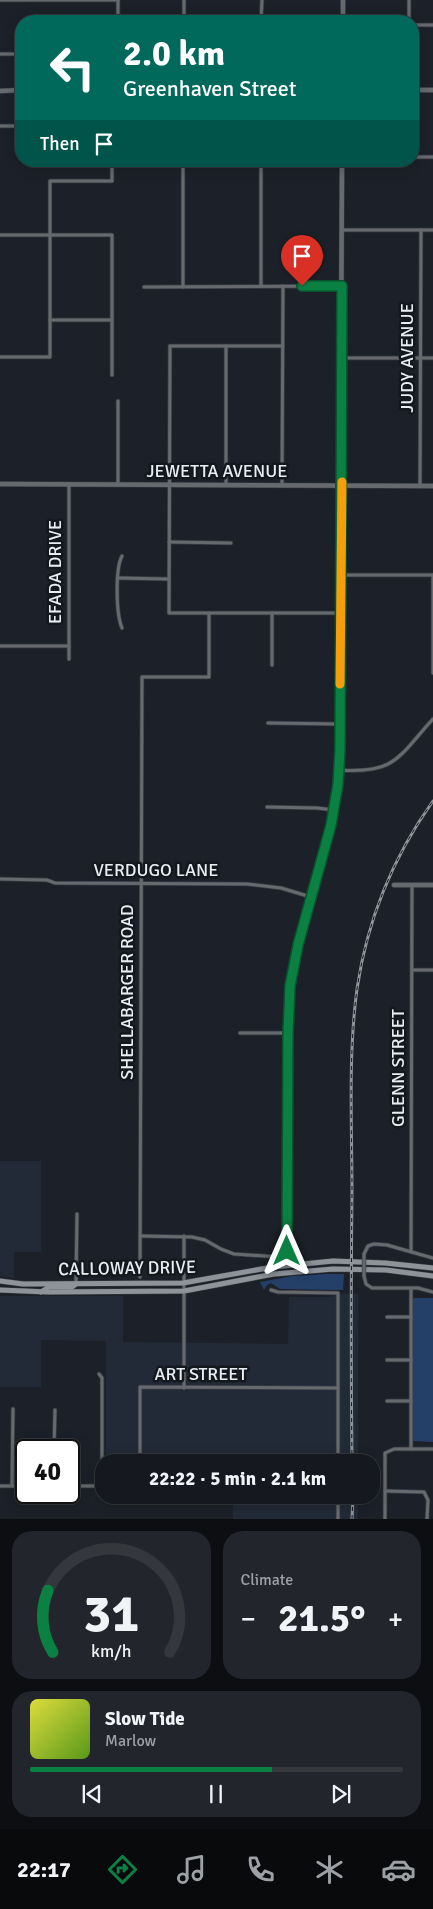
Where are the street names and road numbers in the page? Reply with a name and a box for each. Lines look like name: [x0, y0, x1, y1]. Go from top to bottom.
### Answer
street label: JUDY AVENUE: [396, 303, 418, 413]
street label: JEWETTA AVENUE: [147, 460, 287, 482]
street label: EFADA DRIVE: [44, 520, 66, 624]
street label: VERDUGO LANE: [94, 859, 218, 881]
street label: SHELLABARGER ROAD: [116, 904, 138, 1080]
street label: GLENN STREET: [387, 1009, 409, 1127]
street label: CALLOWAY DRIVE: [58, 1256, 196, 1280]
street label: ART STREET: [155, 1363, 248, 1385]

